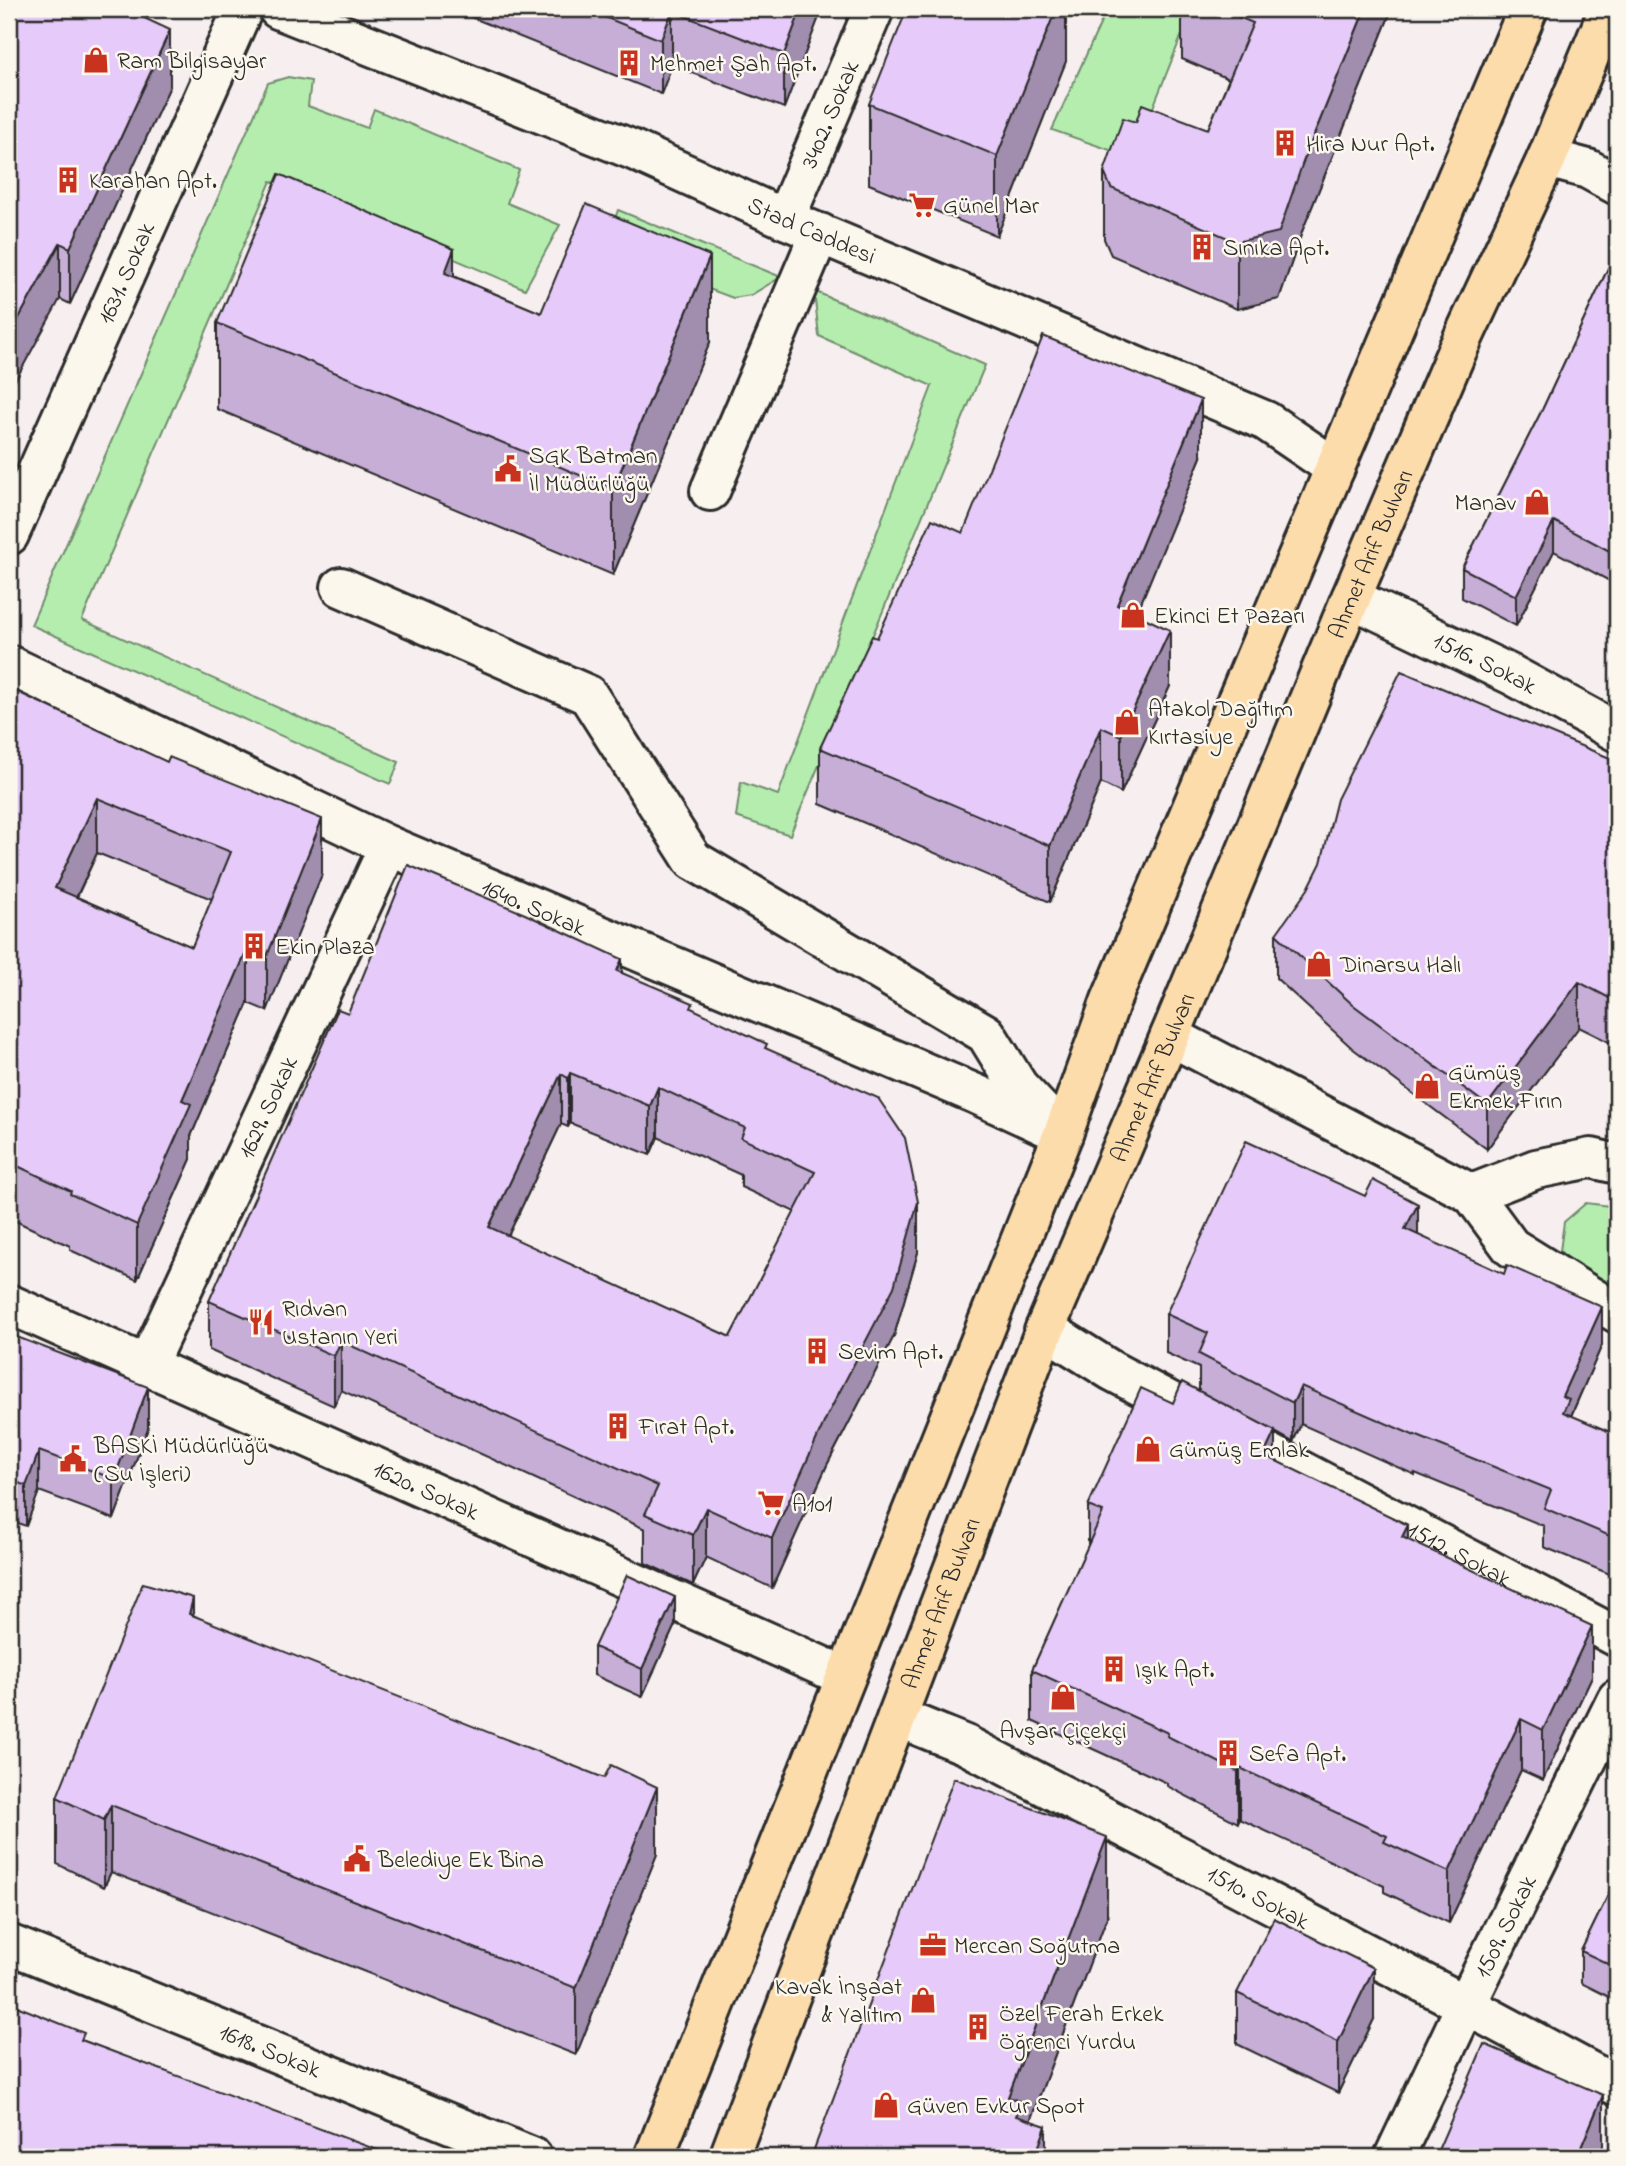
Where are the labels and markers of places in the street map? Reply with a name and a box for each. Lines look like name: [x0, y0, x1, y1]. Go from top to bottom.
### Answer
shop icon: Ram Bilgisayar: [81, 45, 111, 75]
place label: Ram Bilgisayar: [117, 45, 267, 81]
building icon: Mehmet Şah Apt.: [614, 48, 644, 78]
place label: Mehmet Şah Apt.: [650, 48, 817, 83]
building icon: Hira Nur Apt.: [1270, 128, 1300, 158]
place label: Hira Nur Apt.: [1306, 128, 1435, 163]
building icon: Karahan Apt.: [53, 165, 83, 195]
place label: Karahan Apt.: [89, 165, 217, 200]
supermarket icon: Günel Mar: [907, 190, 937, 220]
place label: Günel Mar: [943, 190, 1040, 225]
building icon: Sınıka Apt.: [1187, 232, 1217, 262]
place label: Sınıka Apt.: [1223, 232, 1329, 267]
place label: SGK Batman İl Müdürlüğü: [529, 440, 658, 503]
public building icon: SGK Batman İl Müdürlüğü: [493, 454, 523, 484]
place label: Manav: [1454, 487, 1517, 522]
shop icon: Manav: [1522, 487, 1552, 517]
shop icon: Ekinci Et Pazarı: [1118, 600, 1148, 630]
place label: Ekinci Et Pazarı: [1154, 600, 1305, 635]
place label: Atakol Dağıtım Kırtasiye: [1148, 693, 1293, 757]
shop icon: Atakol Dağıtım Kırtasiye: [1112, 707, 1142, 737]
building icon: Ekin Plaza: [239, 931, 269, 961]
place label: Ekin Plaza: [275, 931, 375, 966]
shop icon: Dinarsu Halı: [1304, 949, 1334, 979]
place label: Dinarsu Halı: [1339, 949, 1461, 984]
place label: Gümüş Ekmek Fırın: [1448, 1057, 1562, 1120]
shop icon: Gümüş Ekmek Fırın: [1412, 1071, 1442, 1101]
place label: Rıdvan Ustanın Yeri: [282, 1293, 398, 1356]
restaurant icon: Rıdvan Ustanın Yeri: [246, 1307, 276, 1337]
building icon: Sevim Apt.: [802, 1336, 832, 1366]
place label: Sevim Apt.: [838, 1336, 943, 1371]
building icon: Fırat Apt.: [603, 1411, 633, 1441]
place label: Fırat Apt.: [638, 1411, 734, 1446]
place label: BASKİ Müdürlüğü (Su İşleri): [93, 1430, 269, 1493]
shop icon: Gümüş Emlak: [1133, 1434, 1163, 1464]
place label: Gümüş Emlak: [1169, 1434, 1309, 1469]
public building icon: BASKİ Müdürlüğü (Su İşleri): [58, 1444, 88, 1474]
supermarket icon: A101: [756, 1488, 786, 1518]
place label: A101: [792, 1488, 833, 1523]
building icon: Işık Apt.: [1099, 1654, 1129, 1684]
place label: Işık Apt.: [1135, 1654, 1215, 1689]
shop icon: Avşar Çiçekçi: [1048, 1682, 1078, 1712]
place label: Avşar Çiçekçi: [999, 1715, 1127, 1750]
building icon: Sefa Apt.: [1213, 1738, 1243, 1768]
place label: Sefa Apt.: [1249, 1738, 1346, 1773]
public building icon: Belediye Ek Bina: [342, 1844, 372, 1874]
place label: Belediye Ek Bina: [377, 1844, 544, 1880]
office icon: Mercan Soğutma: [918, 1930, 948, 1960]
place label: Mercan Soğutma: [954, 1930, 1120, 1965]
place label: Kavak İnşaat & Yalıtım: [775, 1971, 902, 2034]
shop icon: Kavak İnşaat & Yalıtım: [908, 1985, 938, 2015]
place label: Özel Ferah Erkek Öğrenci Yurdu: [999, 1998, 1164, 2061]
building icon: Özel Ferah Erkek Öğrenci Yurdu: [963, 2012, 993, 2042]
shop icon: Güven Evkur Spot: [871, 2090, 901, 2120]
place label: Güven Evkur Spot: [907, 2090, 1085, 2125]

